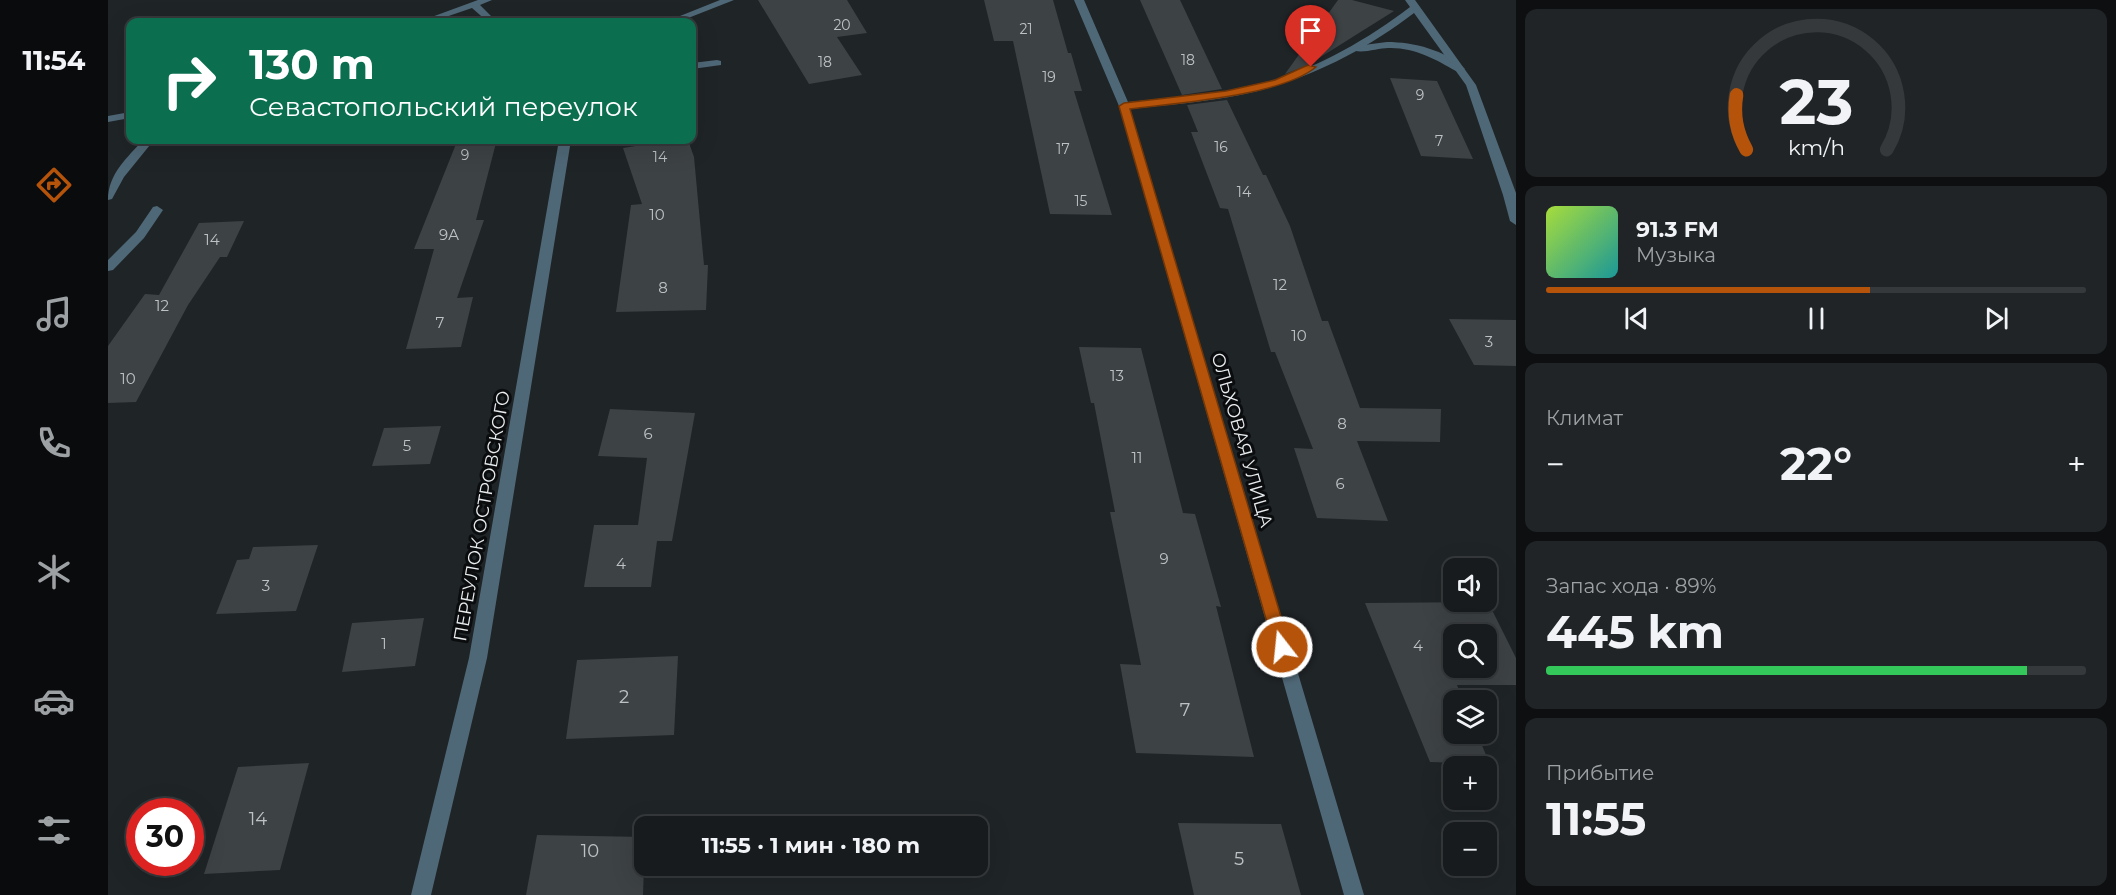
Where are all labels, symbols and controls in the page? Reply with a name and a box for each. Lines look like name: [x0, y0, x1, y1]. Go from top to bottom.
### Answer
pin: [1285, 5, 1336, 67]
icon: arrive: [1294, 14, 1327, 47]
house number: 20: [833, 16, 851, 34]
house number: 21: [1019, 20, 1033, 38]
text: 130 m: [249, 38, 375, 90]
icon: right: [150, 42, 228, 120]
text: 11:54: [23, 44, 85, 77]
house number: 18: [1181, 51, 1195, 69]
house number: 18: [818, 53, 832, 71]
text: 23: [1779, 64, 1853, 140]
house number: 19: [1042, 68, 1056, 86]
house number: 9: [1416, 86, 1424, 104]
text: Севастопольский переулок: [249, 90, 638, 123]
house number: 7: [1435, 132, 1443, 150]
text: km/h: [1787, 134, 1845, 160]
house number: 16: [1214, 138, 1228, 156]
house number: 17: [1056, 140, 1070, 158]
house number: 9: [461, 146, 469, 164]
house number: 14: [653, 148, 668, 166]
icon: directions: [33, 164, 75, 206]
house number: 14: [1237, 183, 1252, 201]
house number: 15: [1075, 192, 1088, 210]
house number: 10: [649, 205, 665, 224]
text: 91.3 FM: [1636, 216, 1719, 243]
house number: 9А: [439, 225, 459, 244]
house number: 14: [204, 230, 220, 249]
text: Музыка: [1636, 243, 1716, 267]
house number: 12: [1273, 275, 1287, 294]
house number: 8: [658, 278, 668, 297]
icon: music: [33, 293, 75, 335]
house number: 12: [155, 296, 169, 315]
icon: previous: [1620, 302, 1653, 335]
icon: pause: [1800, 302, 1833, 335]
icon: next: [1980, 302, 2013, 335]
house number: 7: [436, 313, 445, 332]
house number: 10: [1291, 326, 1307, 345]
house number: 3: [1485, 332, 1493, 351]
street label: ОЛЬХОВАЯ УЛИЦА: [1207, 350, 1278, 531]
house number: 13: [1110, 366, 1124, 385]
house number: 10: [120, 369, 136, 388]
street label: ПЕРЕУЛОК ОСТРОВСКОГО: [449, 389, 515, 643]
text: Климат: [1546, 406, 1623, 430]
house number: 8: [1337, 414, 1347, 433]
icon: phone: [33, 422, 75, 464]
house number: 6: [643, 424, 653, 443]
house number: 5: [403, 436, 411, 455]
text: 22°: [1780, 436, 1852, 491]
text: −: [1546, 444, 1565, 484]
text: +: [2067, 444, 2086, 484]
house number: 11: [1132, 448, 1142, 467]
house number: 6: [1335, 474, 1345, 493]
house number: 9: [1159, 549, 1169, 568]
icon: climate: [33, 551, 75, 593]
house number: 4: [616, 554, 626, 573]
map controls: [1443, 558, 1497, 876]
button: sound: [1443, 558, 1497, 612]
text: Запас хода · 89%: [1546, 574, 1716, 598]
house number: 3: [262, 576, 270, 595]
text: 445 km: [1546, 604, 1724, 659]
position arrow: [1250, 615, 1314, 679]
button: search: [1443, 624, 1497, 678]
house number: 1: [381, 634, 387, 653]
house number: 4: [1413, 636, 1423, 655]
icon: car: [33, 680, 75, 722]
house number: 2: [619, 686, 629, 708]
button: layers: [1443, 690, 1497, 744]
house number: 7: [1180, 699, 1190, 721]
button: +: [1443, 756, 1497, 810]
text: Прибытие: [1546, 761, 1654, 785]
text: 11:55: [1546, 791, 1646, 846]
speed limit sign: 30: [126, 798, 204, 876]
house number: 14: [249, 808, 267, 830]
icon: filters: [33, 809, 75, 851]
button: −: [1443, 822, 1497, 876]
text: 11:55 · 1 мин · 180 m: [702, 832, 920, 859]
house number: 10: [581, 840, 599, 862]
house number: 5: [1234, 848, 1244, 870]

